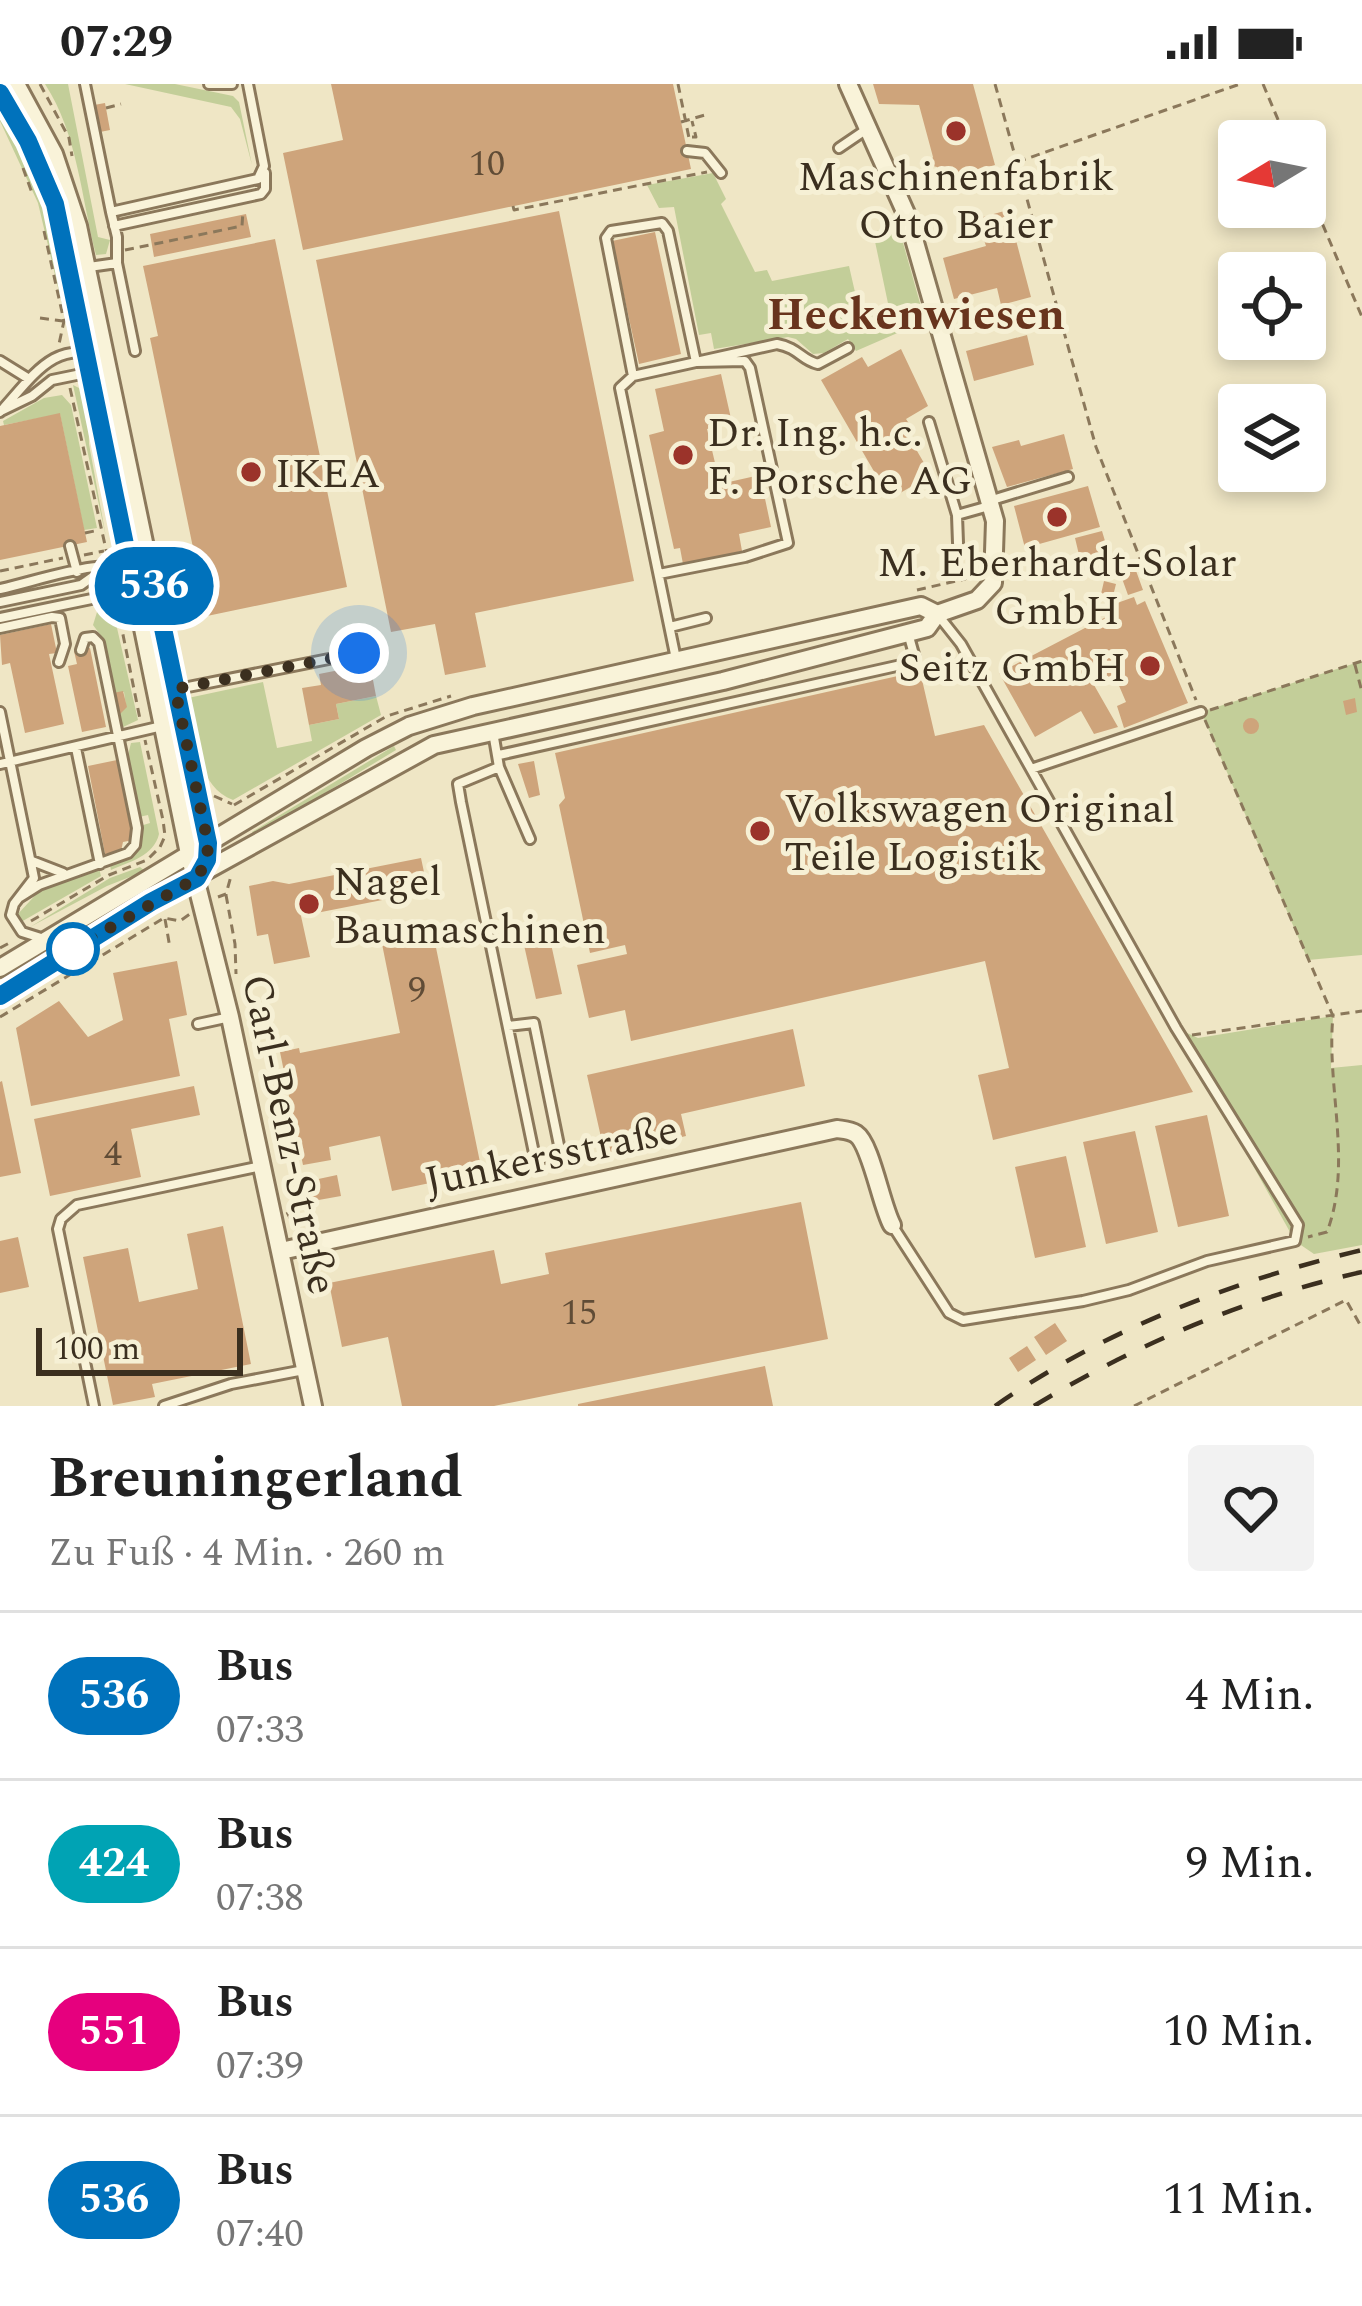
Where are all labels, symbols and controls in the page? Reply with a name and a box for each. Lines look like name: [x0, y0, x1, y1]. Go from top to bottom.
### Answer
text: 07:29: [60, 8, 173, 77]
marker: Maschinenfabrik Otto Baier: [943, 118, 969, 144]
north arrow: [1218, 120, 1326, 228]
map controls: [1218, 120, 1326, 492]
house number: 10: [469, 137, 505, 192]
place label: Maschinenfabrik Otto Baier: [798, 146, 1114, 257]
button: locate: [1218, 252, 1326, 360]
district label: Heckenwiesen: [767, 281, 1065, 350]
button: layers: [1218, 384, 1326, 492]
place label: Dr. Ing. h.c. F. Porsche AG: [707, 402, 972, 513]
marker: Dr. Ing. h.c. F. Porsche AG: [670, 442, 696, 468]
place label: IKEA: [275, 443, 380, 506]
marker: IKEA: [238, 459, 264, 485]
marker: M. Eberhardt-Solar GmbH: [1044, 504, 1070, 530]
place label: M. Eberhardt-Solar GmbH: [877, 532, 1237, 643]
line badge: 536: [85, 547, 223, 625]
text: 536: [119, 554, 189, 617]
your location: [329, 623, 389, 683]
place label: Seitz GmbH: [898, 637, 1126, 700]
marker: Seitz GmbH: [1137, 653, 1163, 679]
place label: Volkswagen Original Teile Logistik: [784, 778, 1175, 889]
marker: Volkswagen Original Teile Logistik: [747, 818, 773, 844]
place label: Nagel Baumaschinen: [333, 851, 606, 962]
marker: Nagel Baumaschinen: [296, 891, 322, 917]
unlabelled marker: [48, 924, 98, 974]
house number: 9: [408, 963, 426, 1018]
street label: Carl-Benz-Straße: [224, 969, 353, 1300]
street label: Junkersstraße: [419, 1099, 684, 1214]
house number: 4: [104, 1127, 122, 1182]
house number: 15: [561, 1286, 597, 1341]
scale bar: [36, 1322, 243, 1375]
text: 100 m: [54, 1324, 140, 1374]
text: Breuningerland: [48, 1436, 463, 1522]
button: heart: [1188, 1445, 1314, 1571]
text: Zu Fuß · 4 Min. · 260 m: [48, 1524, 445, 1583]
text: Bus: [216, 1632, 294, 1701]
text: 4 Min.: [1186, 1661, 1314, 1730]
text: 536: [79, 1664, 149, 1727]
text: 07:33: [216, 1701, 304, 1760]
text: Bus: [216, 1800, 294, 1869]
text: 9 Min.: [1186, 1829, 1314, 1898]
text: 424: [79, 1832, 149, 1895]
text: 07:38: [216, 1869, 304, 1928]
text: Bus: [216, 1968, 294, 2037]
text: 10 Min.: [1163, 1997, 1314, 2066]
text: 551: [79, 2000, 149, 2063]
text: 07:39: [216, 2037, 304, 2096]
text: Bus: [216, 2136, 294, 2205]
text: 11 Min.: [1163, 2165, 1314, 2234]
text: 536: [79, 2168, 149, 2231]
text: 07:40: [216, 2205, 304, 2264]

